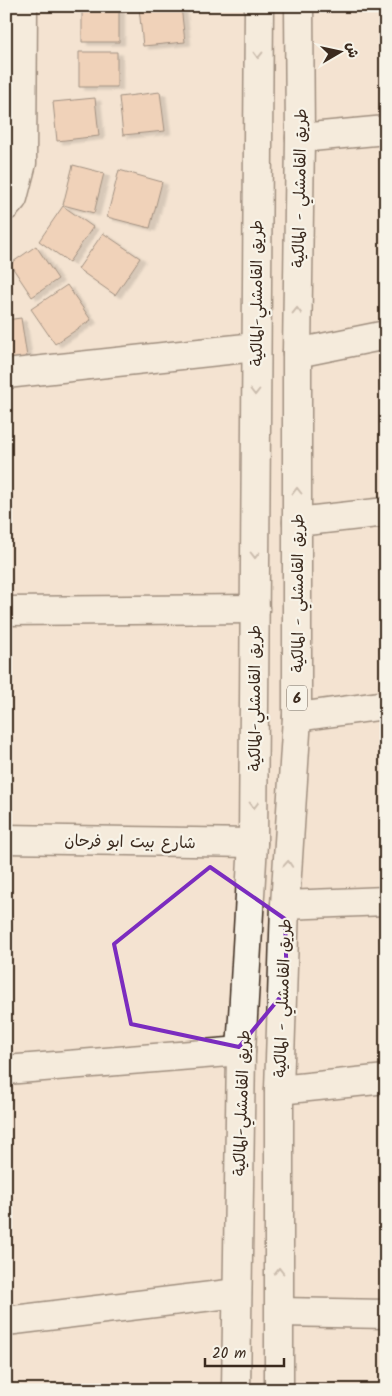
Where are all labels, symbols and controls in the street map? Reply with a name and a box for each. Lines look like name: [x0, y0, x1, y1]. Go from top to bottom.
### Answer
north arrow: [314, 28, 364, 78]
text: ش: [340, 41, 364, 59]
one-way arrow: [253, 52, 263, 59]
street label: طريق القامشلي - المالكية: [287, 108, 315, 268]
street label: طريق القامشلي-المالكية: [245, 220, 271, 366]
one-way arrow: [292, 307, 302, 315]
one-way arrow: [250, 389, 260, 397]
one-way arrow: [292, 487, 302, 495]
street label: طريق القامشلي - المالكية: [286, 513, 312, 673]
one-way arrow: [250, 552, 260, 559]
street label: طريق القامشلي-المالكية: [243, 625, 269, 771]
road number: 6: [287, 686, 307, 710]
one-way arrow: [248, 801, 259, 809]
street label: شارع بيت ابو فرحان: [64, 829, 196, 856]
one-way arrow: [282, 859, 293, 867]
street label: طريق القامشلي - المالكية: [268, 918, 300, 1078]
street label: طريق القامشلي-المالكية: [227, 1030, 259, 1177]
one-way arrow: [274, 1267, 284, 1274]
scale bar: [205, 1336, 283, 1368]
text: 20 m: [212, 1342, 246, 1366]

